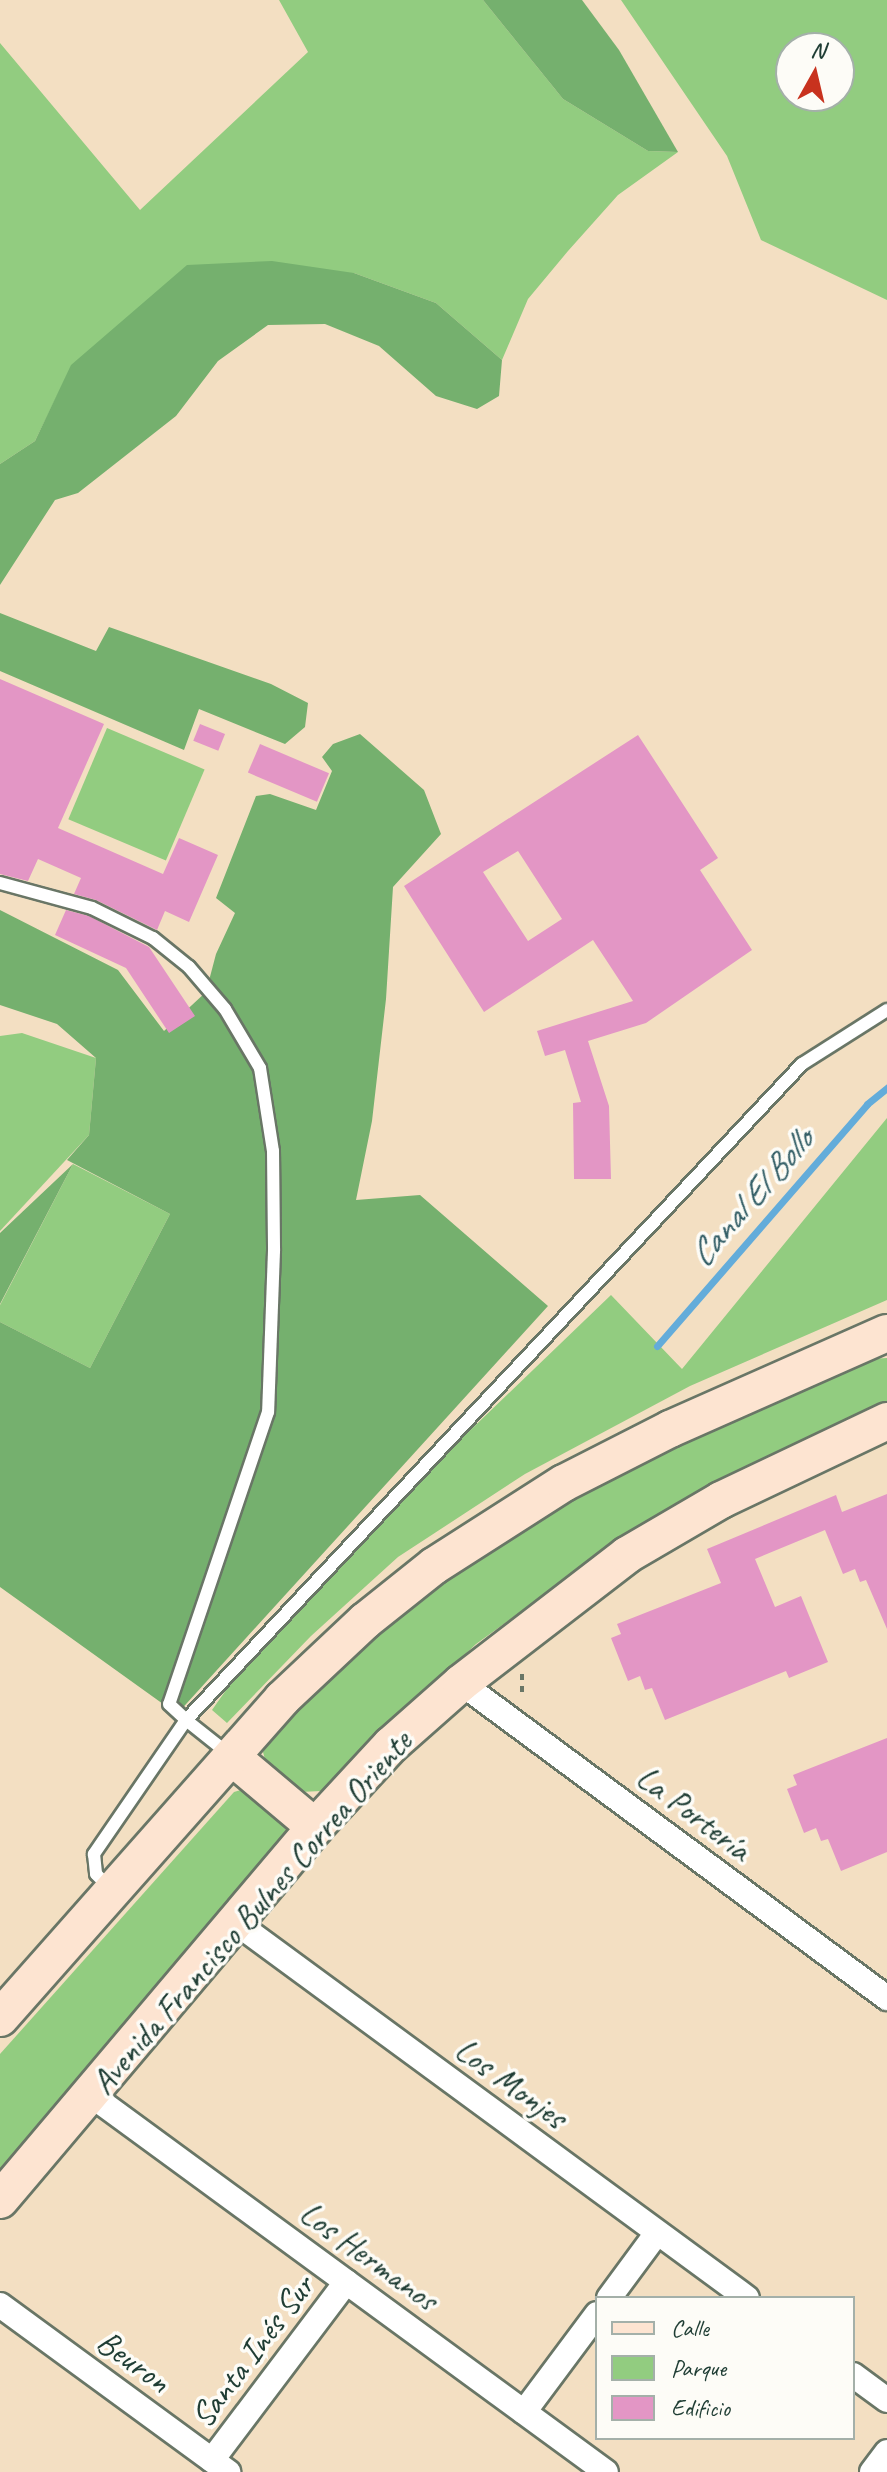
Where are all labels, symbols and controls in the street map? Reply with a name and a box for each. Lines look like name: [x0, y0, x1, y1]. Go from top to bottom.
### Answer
north arrow: [775, 32, 855, 112]
text: N: [809, 35, 827, 65]
water label: Canal El Bollo: [679, 1120, 823, 1276]
street label: Avenida Francisco Bulnes Correa Oriente: [82, 1722, 420, 2102]
street label: La Portería: [629, 1757, 759, 1869]
street label: Los Monjes: [447, 2029, 575, 2137]
street label: Los Hermanos: [291, 2192, 447, 2320]
street label: Santa Inés Sur: [182, 2267, 322, 2435]
legend: [595, 2296, 855, 2440]
text: Calle: [671, 2313, 709, 2343]
street label: Beuron: [89, 2321, 179, 2401]
text: Parque: [671, 2353, 726, 2383]
text: Edificio: [671, 2393, 730, 2423]

